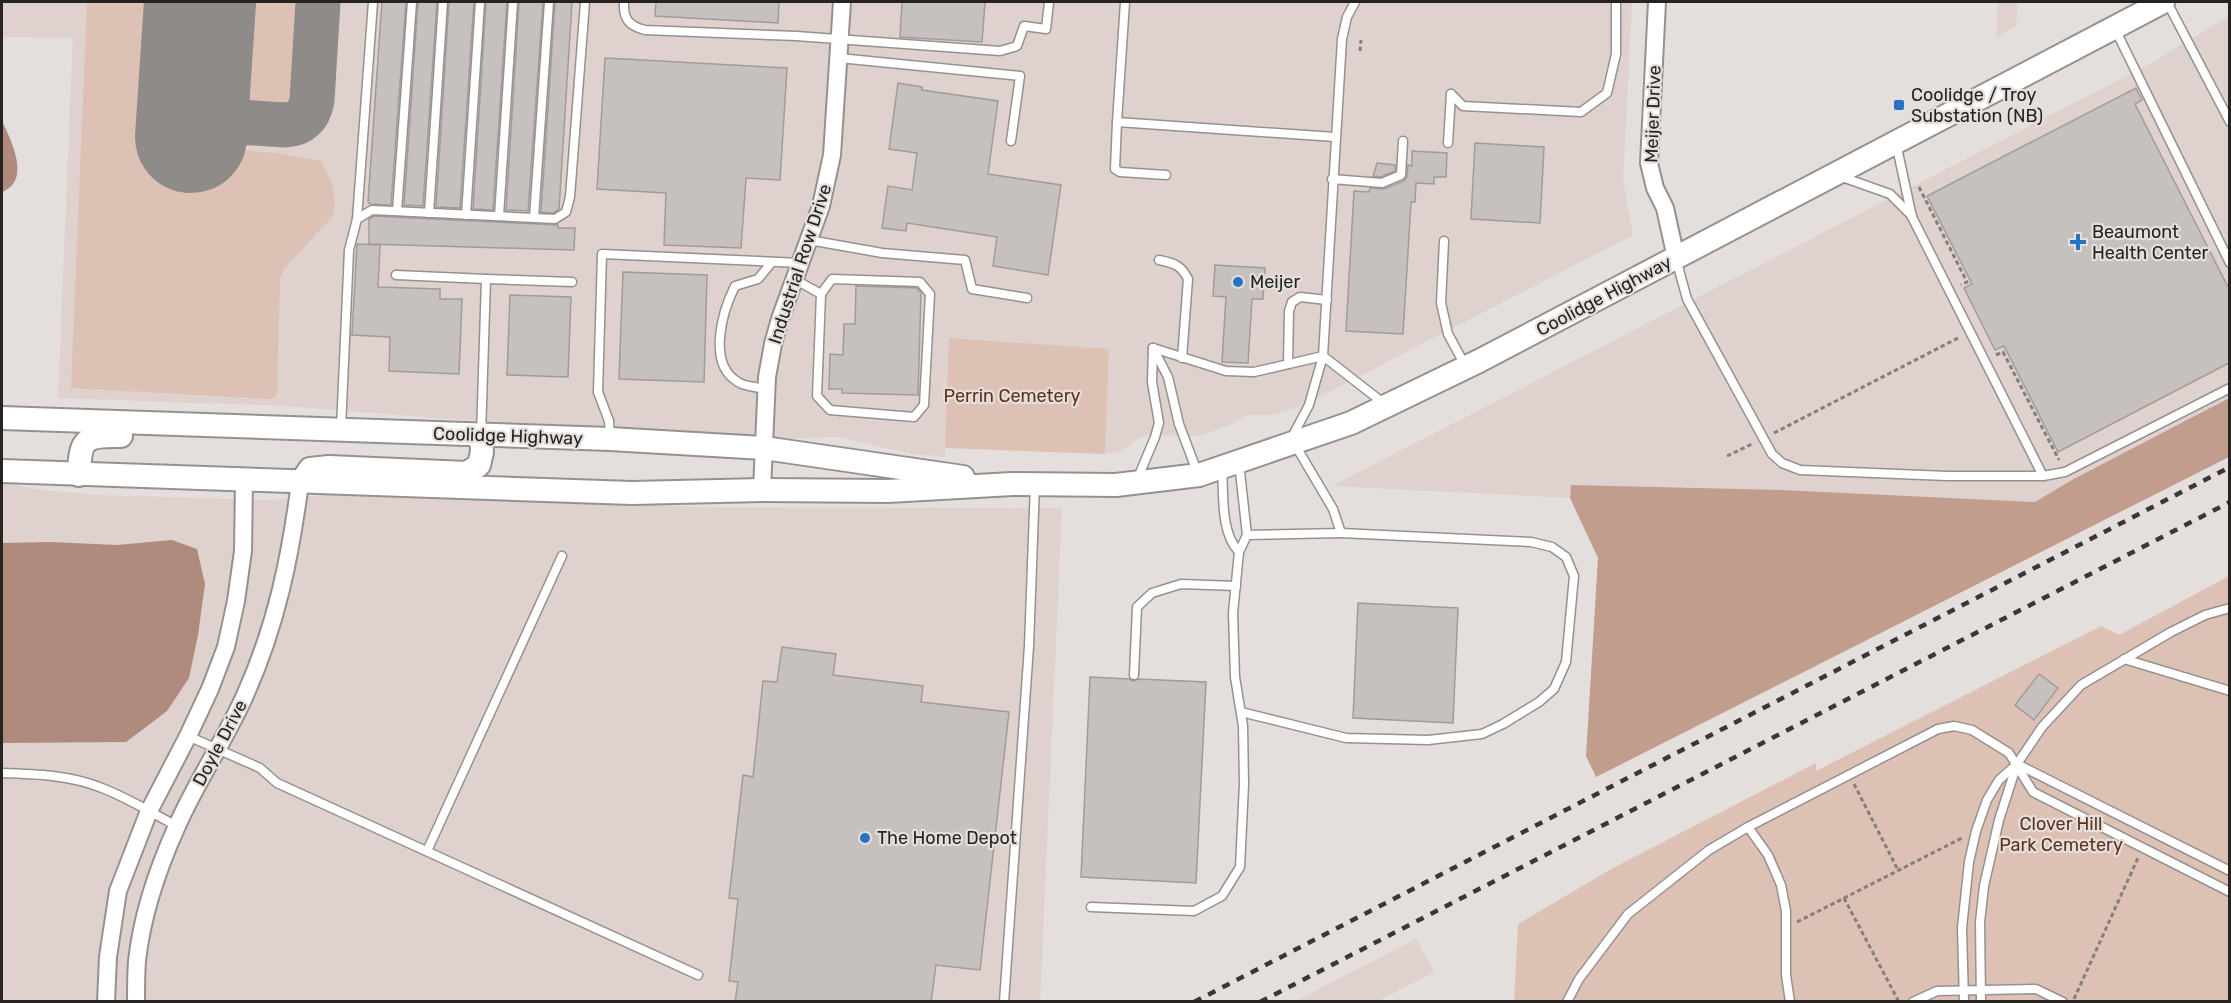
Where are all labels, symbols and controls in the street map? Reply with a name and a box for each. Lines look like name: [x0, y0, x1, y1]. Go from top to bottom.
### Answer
street label: Meijer Drive: [1640, 65, 1666, 163]
place label: Coolidge / Troy Substation (NB): [1911, 84, 2043, 127]
marker: Coolidge / Troy Substation (NB): [1892, 98, 1906, 112]
street label: Industrial Row Drive: [764, 181, 836, 347]
place label: Beaumont Health Center: [2092, 221, 2209, 264]
marker: Beaumont Health Center: [2069, 233, 2087, 251]
street label: Coolidge Highway: [1533, 251, 1675, 341]
place label: Meijer: [1250, 271, 1300, 293]
marker: Meijer: [1231, 275, 1245, 289]
park label: Perrin Cemetery: [944, 385, 1080, 407]
street label: Coolidge Highway: [433, 422, 583, 450]
street label: Doyle Drive: [188, 696, 252, 790]
park label: Clover Hill Park Cemetery: [1999, 813, 2123, 856]
place label: The Home Depot: [877, 827, 1017, 849]
marker: The Home Depot: [858, 831, 872, 845]

